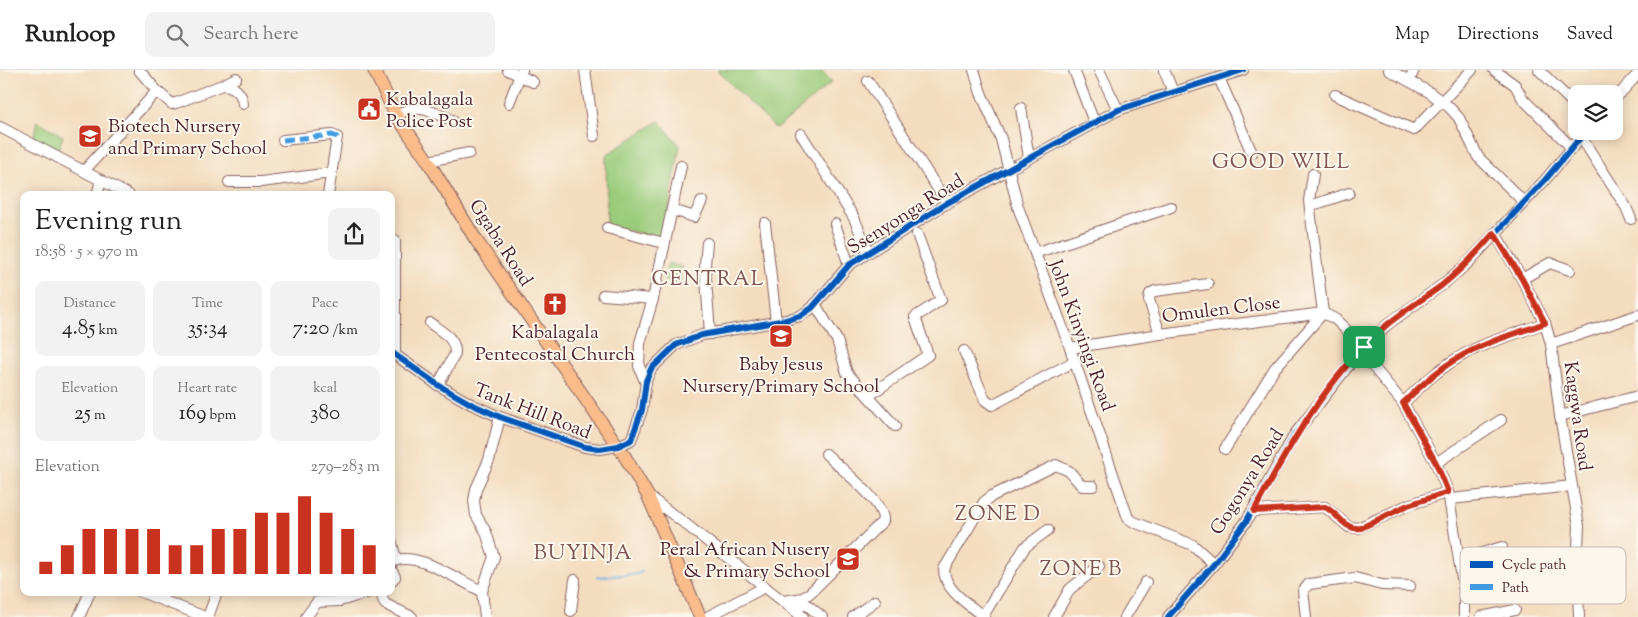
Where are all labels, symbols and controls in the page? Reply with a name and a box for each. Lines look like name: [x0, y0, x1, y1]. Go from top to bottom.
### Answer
search box: [145, 12, 495, 57]
text: Runloop: [25, 18, 115, 52]
icon: search: [163, 21, 191, 49]
text: Search here: [203, 21, 299, 48]
text: Map: [1395, 22, 1430, 48]
text: Directions: [1458, 22, 1539, 48]
text: Saved: [1567, 22, 1613, 48]
map controls: [1568, 85, 1623, 140]
button: layers: [1568, 85, 1623, 140]
place label: Kabalagala Police Post: [386, 87, 474, 136]
public building icon: Kabalagala Police Post: [356, 96, 382, 122]
place label: Biotech Nursery and Primary School: [108, 114, 267, 163]
school or university icon: Biotech Nursery and Primary School: [77, 123, 103, 149]
district label: GOOD WILL: [1212, 148, 1350, 178]
street label: Ssenyonga Road: [842, 168, 970, 262]
street label: Ggaba Road: [462, 194, 538, 293]
text: Evening run: [35, 202, 182, 242]
button: share: [328, 208, 380, 260]
text: 18:58 · 5 × 970 m: [35, 241, 138, 264]
street label: John Kinyingi Road: [1040, 255, 1121, 416]
district label: CENTRAL: [652, 265, 764, 295]
street label: Omulen Close: [1161, 290, 1282, 331]
church icon: Kabalagala Pentecostal Church: [542, 291, 568, 317]
text: Distance: [63, 294, 116, 314]
text: Time: [192, 294, 223, 314]
text: Pace: [312, 294, 339, 314]
text: 4.85: [62, 314, 96, 344]
text: 35:34: [187, 314, 228, 344]
text: 7:20: [293, 314, 329, 344]
place label: Kabalagala Pentecostal Church: [475, 320, 635, 369]
text: km: [96, 321, 118, 341]
text: /km: [329, 321, 358, 341]
school or university icon: Baby Jesus Nursery/Primary School: [768, 323, 794, 349]
pin: [1343, 326, 1385, 368]
icon: arrive: [1350, 333, 1378, 361]
place label: Baby Jesus Nursery/Primary School: [682, 352, 880, 401]
street label: Kaggwa Road: [1555, 360, 1598, 473]
street label: Tank Hill Road: [469, 378, 595, 447]
text: Elevation: [61, 379, 118, 399]
text: Heart rate: [178, 379, 237, 399]
text: kcal: [313, 379, 337, 399]
text: 25: [74, 399, 91, 429]
text: 169: [179, 399, 206, 429]
text: 380: [310, 399, 340, 429]
text: m: [91, 406, 106, 426]
text: bpm: [206, 406, 236, 426]
street label: Gogonya Road: [1205, 424, 1292, 541]
text: Elevation: [35, 456, 100, 479]
text: 279–283 m: [311, 456, 380, 479]
district label: ZONE D: [955, 500, 1041, 530]
place label: Peral African Nusery & Primary School: [660, 537, 831, 586]
district label: BUYINJA: [533, 539, 633, 569]
school or university icon: Peral African Nusery & Primary School: [835, 546, 861, 572]
legend: [1460, 547, 1626, 604]
district label: ZONE B: [1040, 555, 1122, 585]
text: Cycle path: [1502, 556, 1566, 576]
text: Path: [1502, 579, 1529, 599]

